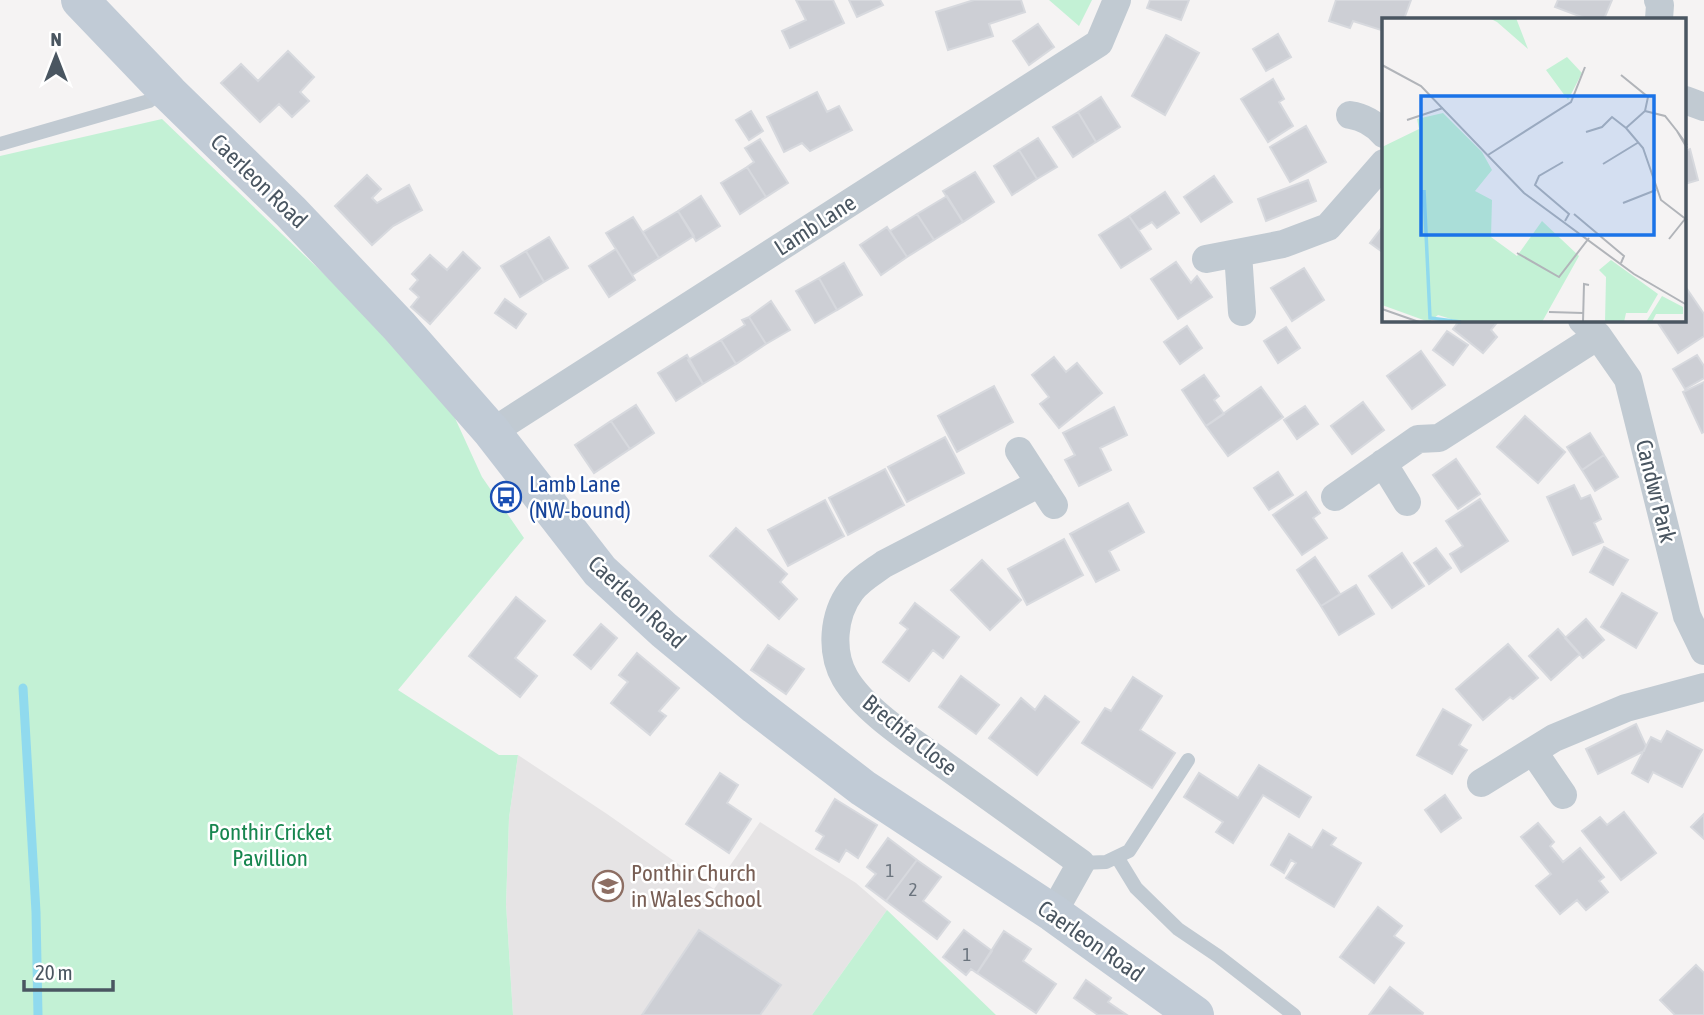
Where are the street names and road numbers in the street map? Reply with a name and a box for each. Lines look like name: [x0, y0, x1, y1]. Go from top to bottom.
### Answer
street label: Caerleon Road: [206, 129, 312, 233]
street label: Lamb Lane: [770, 189, 860, 261]
street label: Candwr Park: [1631, 437, 1681, 545]
street label: Caerleon Road: [583, 550, 691, 654]
street label: Brechfa Close: [858, 689, 962, 781]
street label: Caerleon Road: [1033, 895, 1149, 987]

